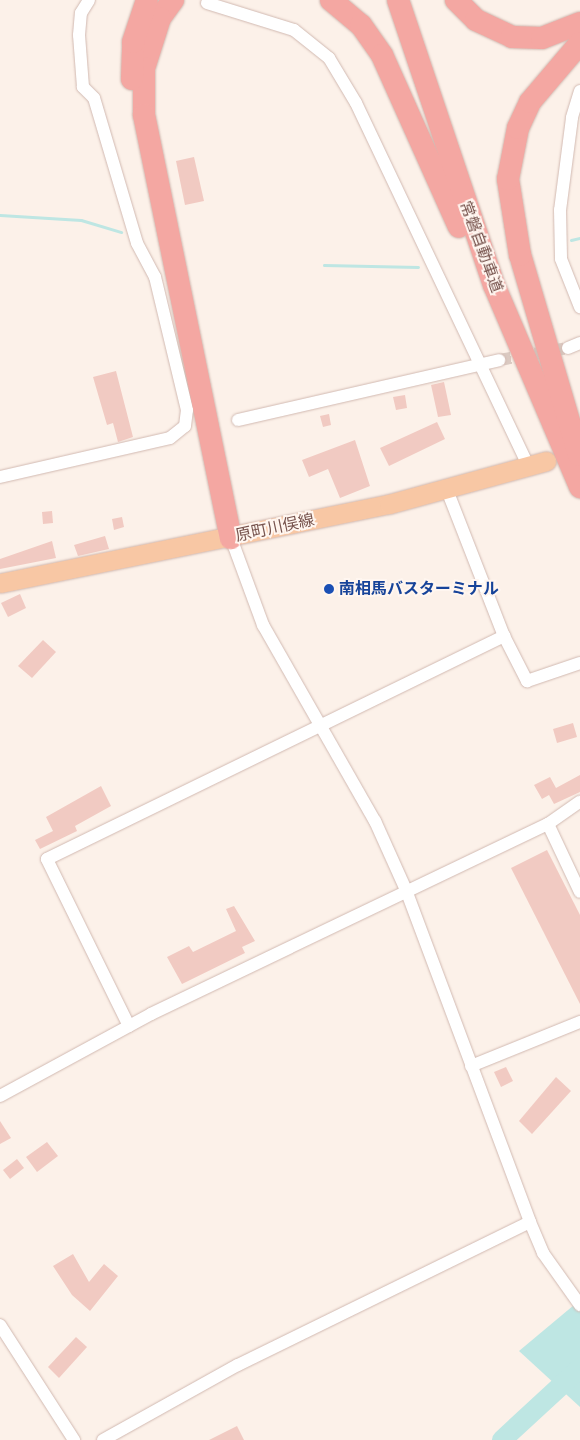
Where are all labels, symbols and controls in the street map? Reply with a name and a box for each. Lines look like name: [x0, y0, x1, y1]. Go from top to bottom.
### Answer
street label: 常磐自動車道: [456, 199, 506, 295]
street label: 原町川俣線: [234, 510, 316, 546]
place label: 南相馬バスターミナル: [339, 579, 499, 599]
marker: 南相馬バスターミナル: [323, 583, 335, 595]

